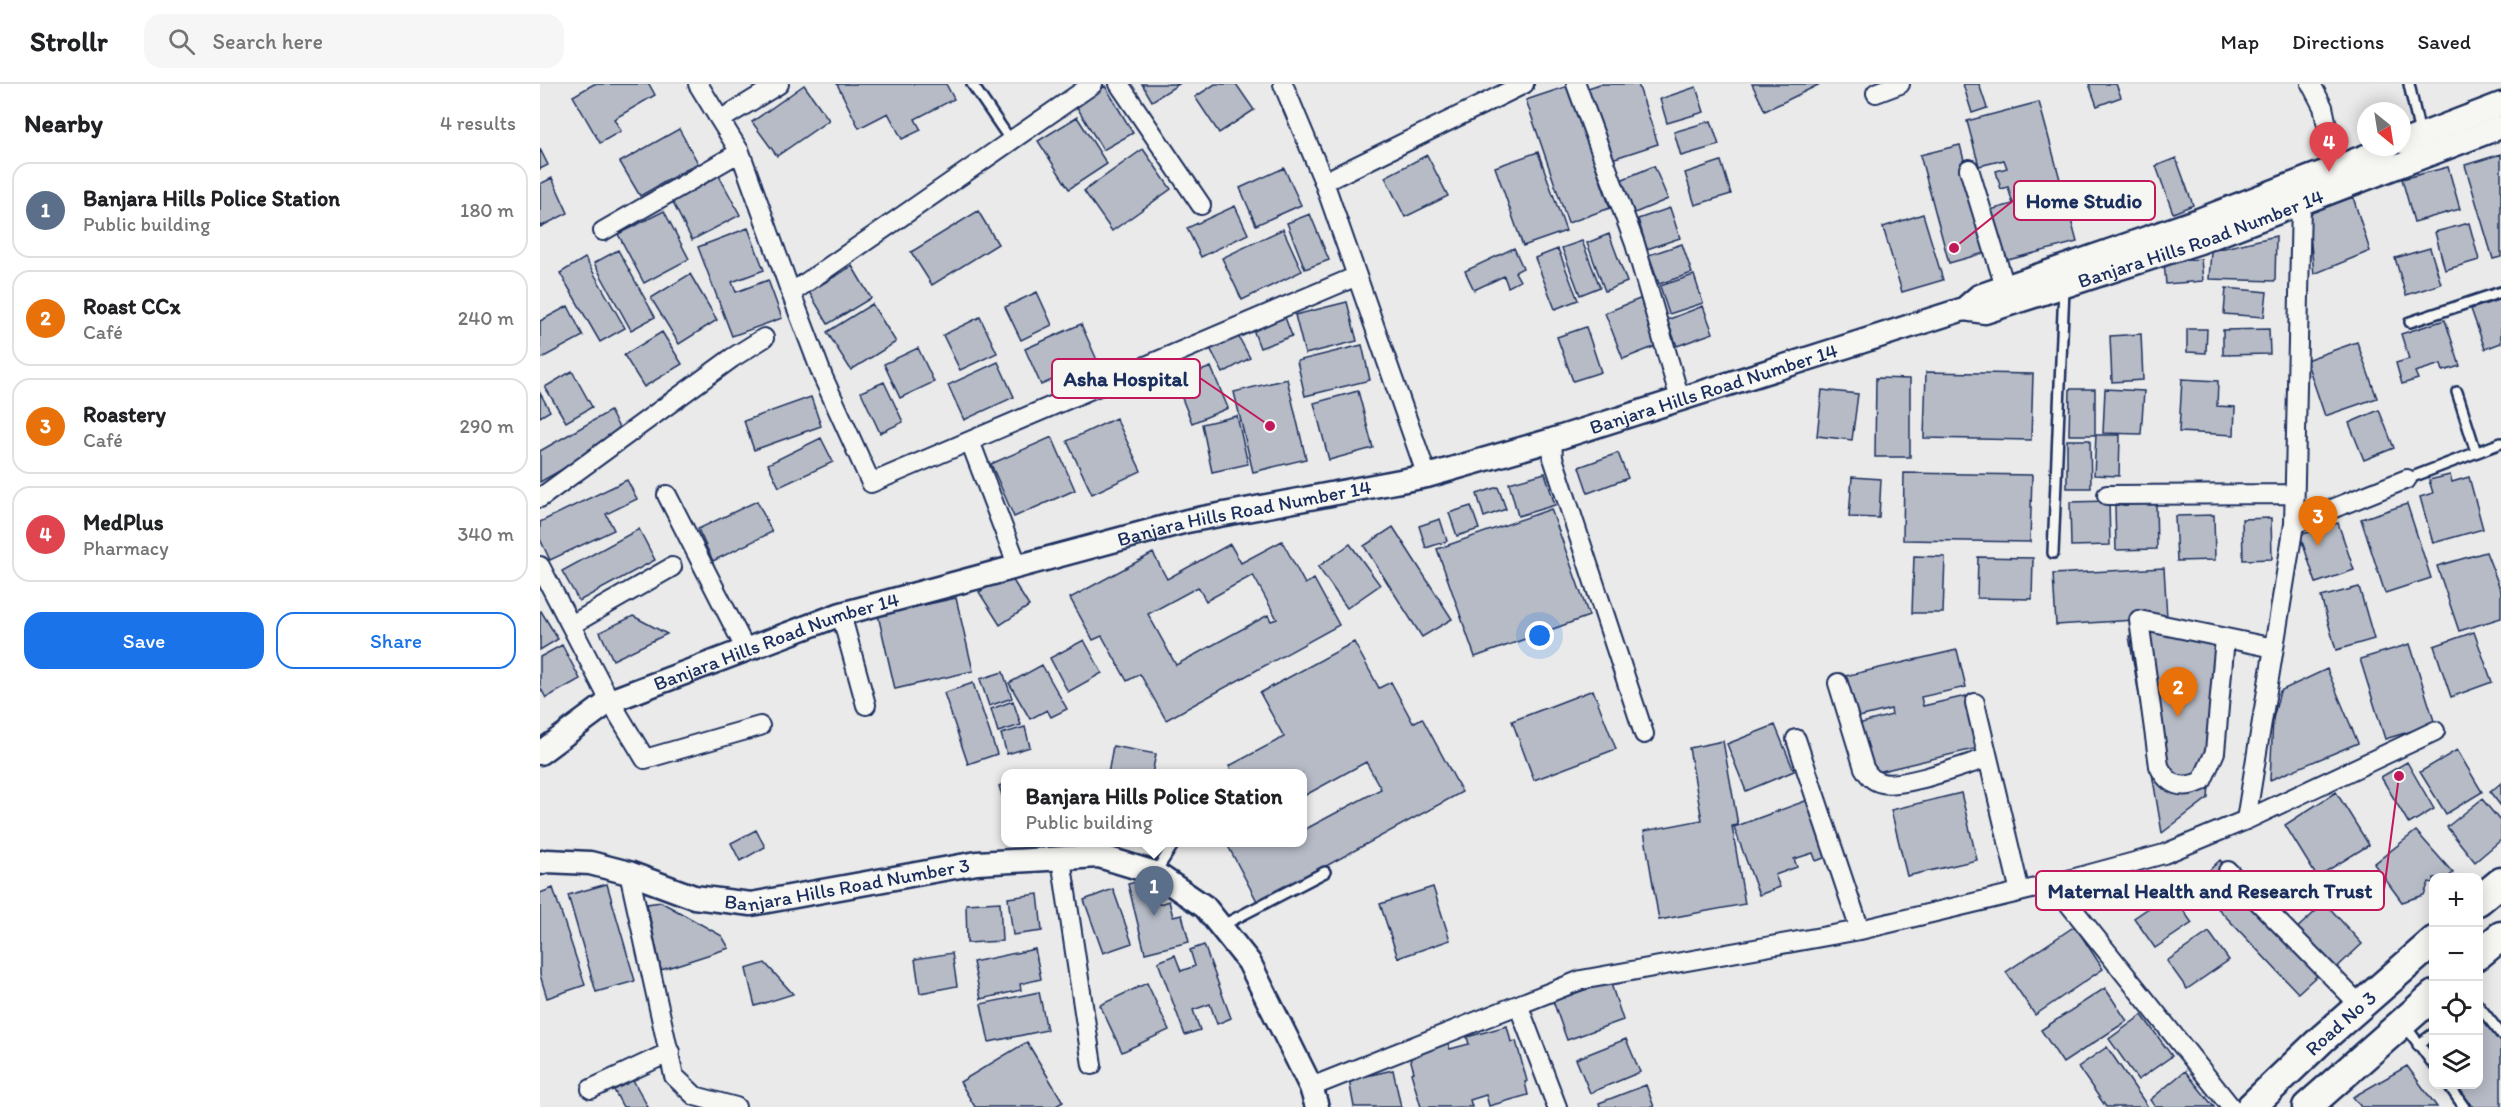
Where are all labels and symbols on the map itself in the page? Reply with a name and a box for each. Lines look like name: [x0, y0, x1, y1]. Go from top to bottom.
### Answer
north arrow: [2357, 102, 2411, 156]
pin: 4: [2310, 122, 2348, 172]
callout: Home Studio: [2014, 181, 2155, 220]
street label: Banjara Hills Road Number 14: [2075, 184, 2327, 293]
text: Home Studio: [2026, 188, 2143, 213]
street label: Banjara Hills Road Number 14: [1586, 338, 1841, 439]
callout: Asha Hospital: [1052, 359, 1200, 398]
text: Asha Hospital: [1062, 366, 1190, 392]
street label: Banjara Hills Road Number 14: [1115, 475, 1373, 551]
pin: 3: [2298, 496, 2338, 546]
street label: Banjara Hills Road Number 14: [650, 587, 902, 696]
your location: [1525, 621, 1554, 650]
pin: 2: [2158, 668, 2198, 717]
street label: Banjara Hills Road Number 3: [723, 853, 972, 916]
pin: 1: [1134, 866, 1174, 916]
callout: Maternal Health and Research Trust: [2036, 871, 2384, 910]
text: Maternal Health and Research Trust: [2048, 878, 2373, 903]
street label: Road No 3: [2300, 985, 2381, 1061]

